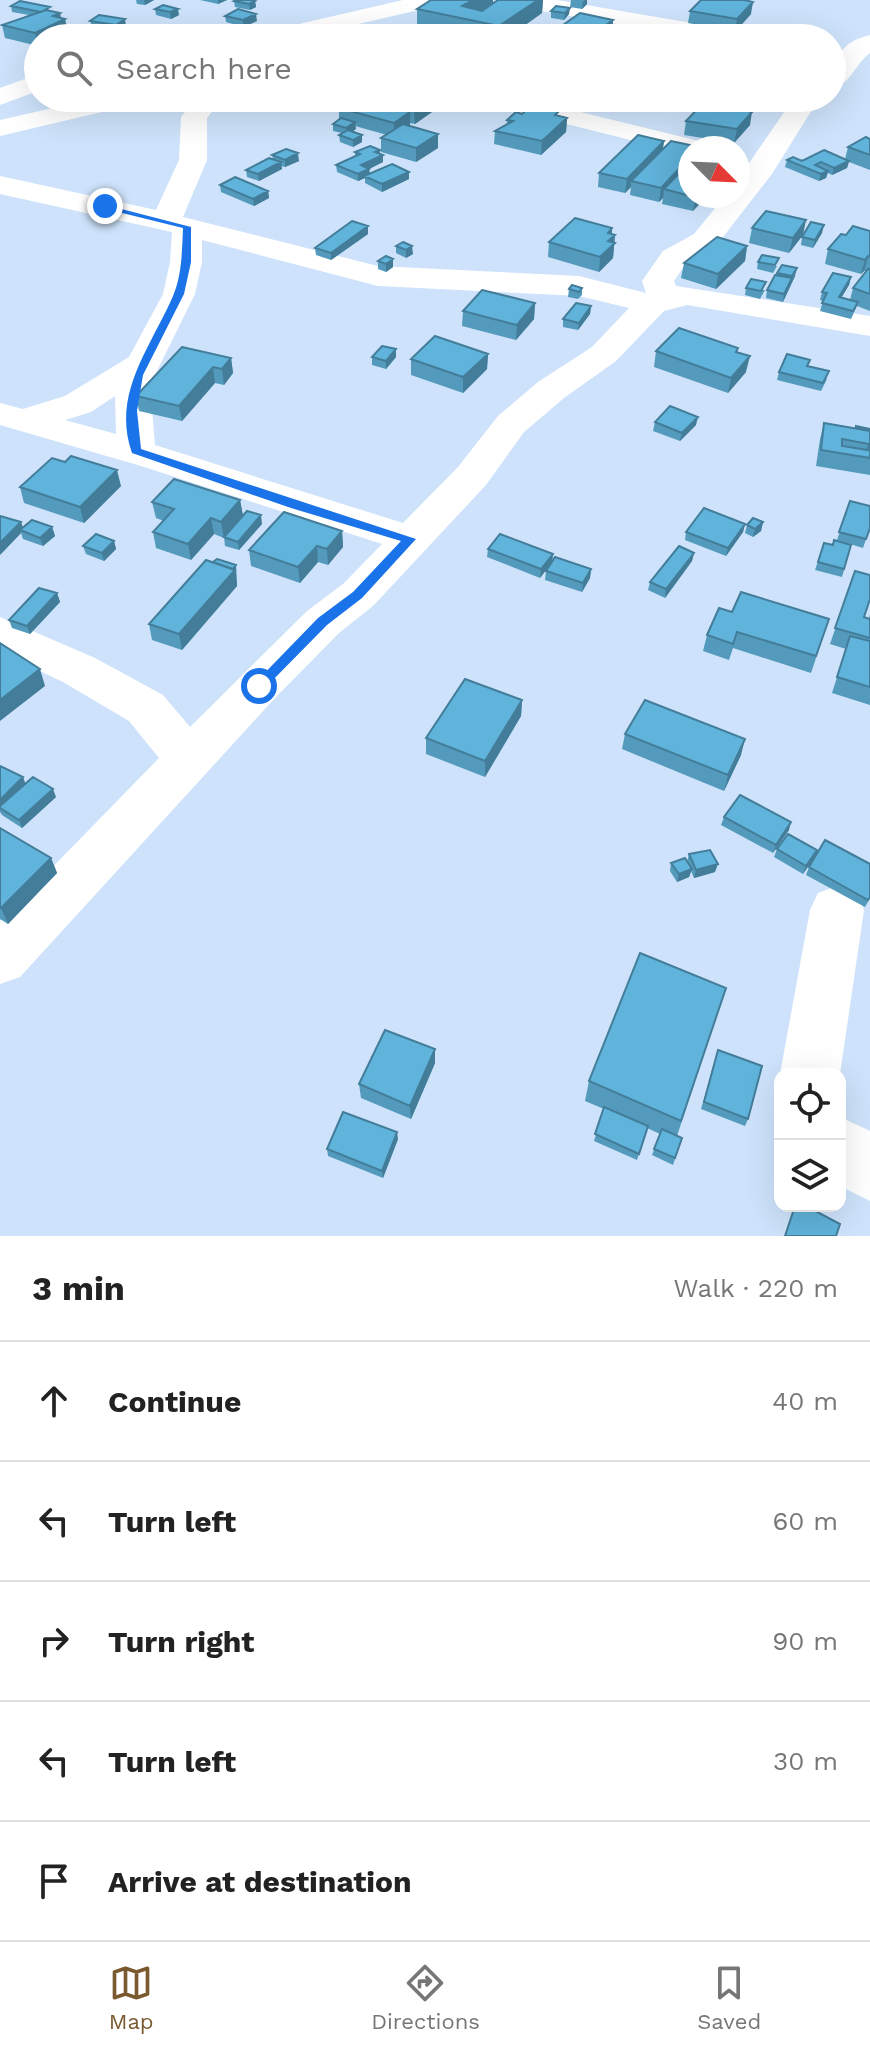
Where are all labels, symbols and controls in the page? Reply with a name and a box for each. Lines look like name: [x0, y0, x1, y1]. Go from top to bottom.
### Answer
search box: [24, 24, 846, 112]
icon: search: [52, 46, 96, 90]
text: Search here: [116, 51, 292, 86]
north arrow: [678, 136, 750, 208]
route end: [87, 188, 123, 224]
route start: [241, 668, 277, 704]
map controls: [774, 1068, 846, 1212]
button: locate: [774, 1068, 846, 1140]
button: layers: [774, 1140, 846, 1212]
text: 3 min: [32, 1268, 125, 1308]
text: Walk · 220 m: [673, 1273, 838, 1303]
icon: ahead: [32, 1379, 76, 1423]
text: Continue: [108, 1384, 241, 1419]
text: 40 m: [772, 1386, 838, 1416]
icon: left: [32, 1499, 76, 1543]
text: Turn left: [108, 1504, 236, 1539]
text: 60 m: [772, 1506, 838, 1536]
icon: right: [32, 1619, 76, 1663]
text: Turn right: [108, 1624, 254, 1659]
text: 90 m: [772, 1626, 838, 1656]
icon: left: [32, 1739, 76, 1783]
text: Turn left: [108, 1744, 236, 1779]
text: 30 m: [773, 1746, 838, 1776]
icon: arrive: [32, 1859, 76, 1903]
text: Arrive at destination: [108, 1864, 412, 1899]
tab: Map: [109, 1961, 154, 2034]
tab: Directions: [371, 1961, 480, 2034]
tab: Saved: [697, 1961, 761, 2034]

